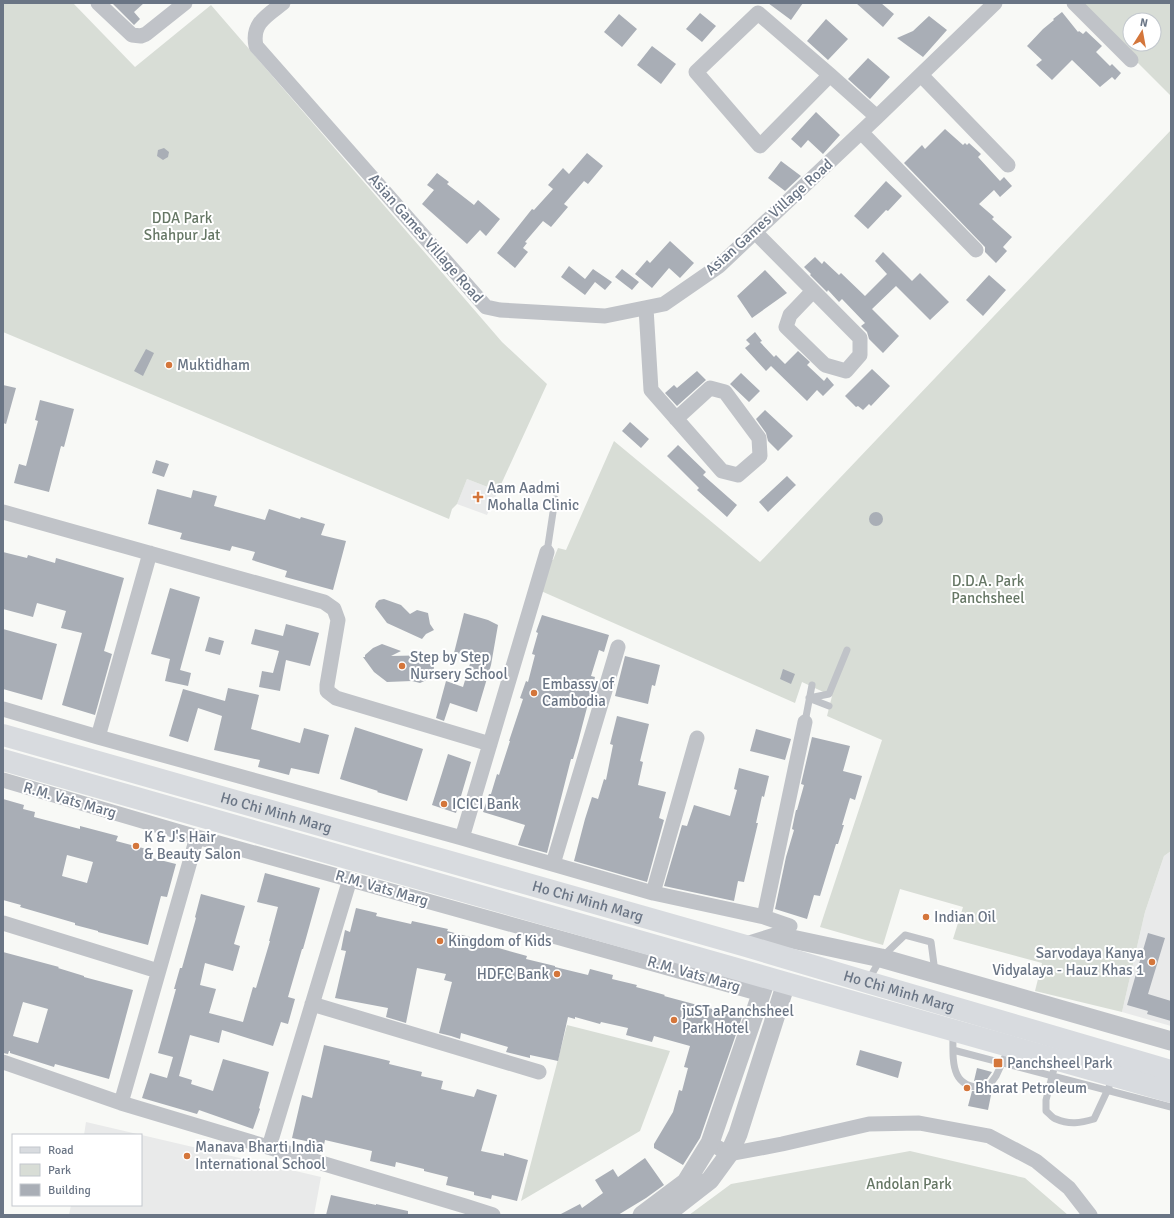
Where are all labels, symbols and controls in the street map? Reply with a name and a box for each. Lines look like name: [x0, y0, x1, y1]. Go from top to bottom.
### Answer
north arrow: [1122, 12, 1162, 52]
text: N: [1139, 16, 1149, 30]
street label: Asian Games Village Road: [702, 155, 836, 279]
street label: Asian Games Village Road: [365, 170, 487, 306]
park label: DDA Park Shahpur Jat: [144, 209, 220, 244]
place label: Muktidham: [177, 356, 250, 374]
marker: Muktidham: [164, 360, 174, 370]
place label: Aam Aadmi Mohalla Clinic: [487, 479, 579, 514]
marker: Aam Aadmi Mohalla Clinic: [472, 491, 484, 503]
park label: D.D.A. Park Panchsheel: [951, 572, 1025, 607]
place label: Step by Step Nursery School: [410, 648, 508, 683]
marker: Step by Step Nursery School: [397, 661, 407, 671]
place label: Embassy of Cambodia: [542, 675, 615, 710]
marker: Embassy of Cambodia: [529, 688, 539, 698]
street label: R.M. Vats Marg: [21, 778, 119, 822]
street label: Ho Chi Minh Marg: [219, 788, 334, 837]
place label: ICICI Bank: [452, 795, 519, 813]
marker: ICICI Bank: [439, 799, 449, 809]
place label: K & J's Hair & Beauty Salon: [144, 828, 241, 863]
marker: K & J's Hair & Beauty Salon: [131, 841, 141, 851]
street label: R.M. Vats Marg: [333, 866, 431, 910]
street label: Ho Chi Minh Marg: [530, 877, 646, 925]
place label: Indian Oil: [934, 908, 996, 926]
marker: Indian Oil: [921, 912, 931, 922]
place label: Kingdom of Kids: [448, 932, 552, 950]
marker: Kingdom of Kids: [435, 936, 445, 946]
place label: Sarvodaya Kanya Vidyalaya - Hauz Khas 1: [992, 944, 1144, 979]
street label: R.M. Vats Marg: [645, 952, 743, 996]
marker: Sarvodaya Kanya Vidyalaya - Hauz Khas 1: [1147, 957, 1157, 967]
place label: HDFC Bank: [477, 965, 549, 983]
street label: Ho Chi Minh Marg: [841, 967, 957, 1016]
marker: HDFC Bank: [552, 969, 562, 979]
place label: juST aPanchsheel Park Hotel: [682, 1002, 794, 1037]
marker: juST aPanchsheel Park Hotel: [669, 1015, 679, 1025]
place label: Panchsheel Park: [1007, 1054, 1113, 1072]
marker: Panchsheel Park: [992, 1057, 1004, 1069]
place label: Bharat Petroleum: [975, 1079, 1087, 1097]
marker: Bharat Petroleum: [962, 1083, 972, 1093]
legend: [12, 1134, 142, 1206]
place label: Manava Bharti India International School: [195, 1138, 326, 1173]
text: Road: [48, 1143, 74, 1158]
marker: Manava Bharti India International School: [182, 1151, 192, 1161]
text: Park: [48, 1163, 71, 1178]
park label: Andolan Park: [866, 1175, 952, 1193]
text: Building: [48, 1183, 91, 1198]

